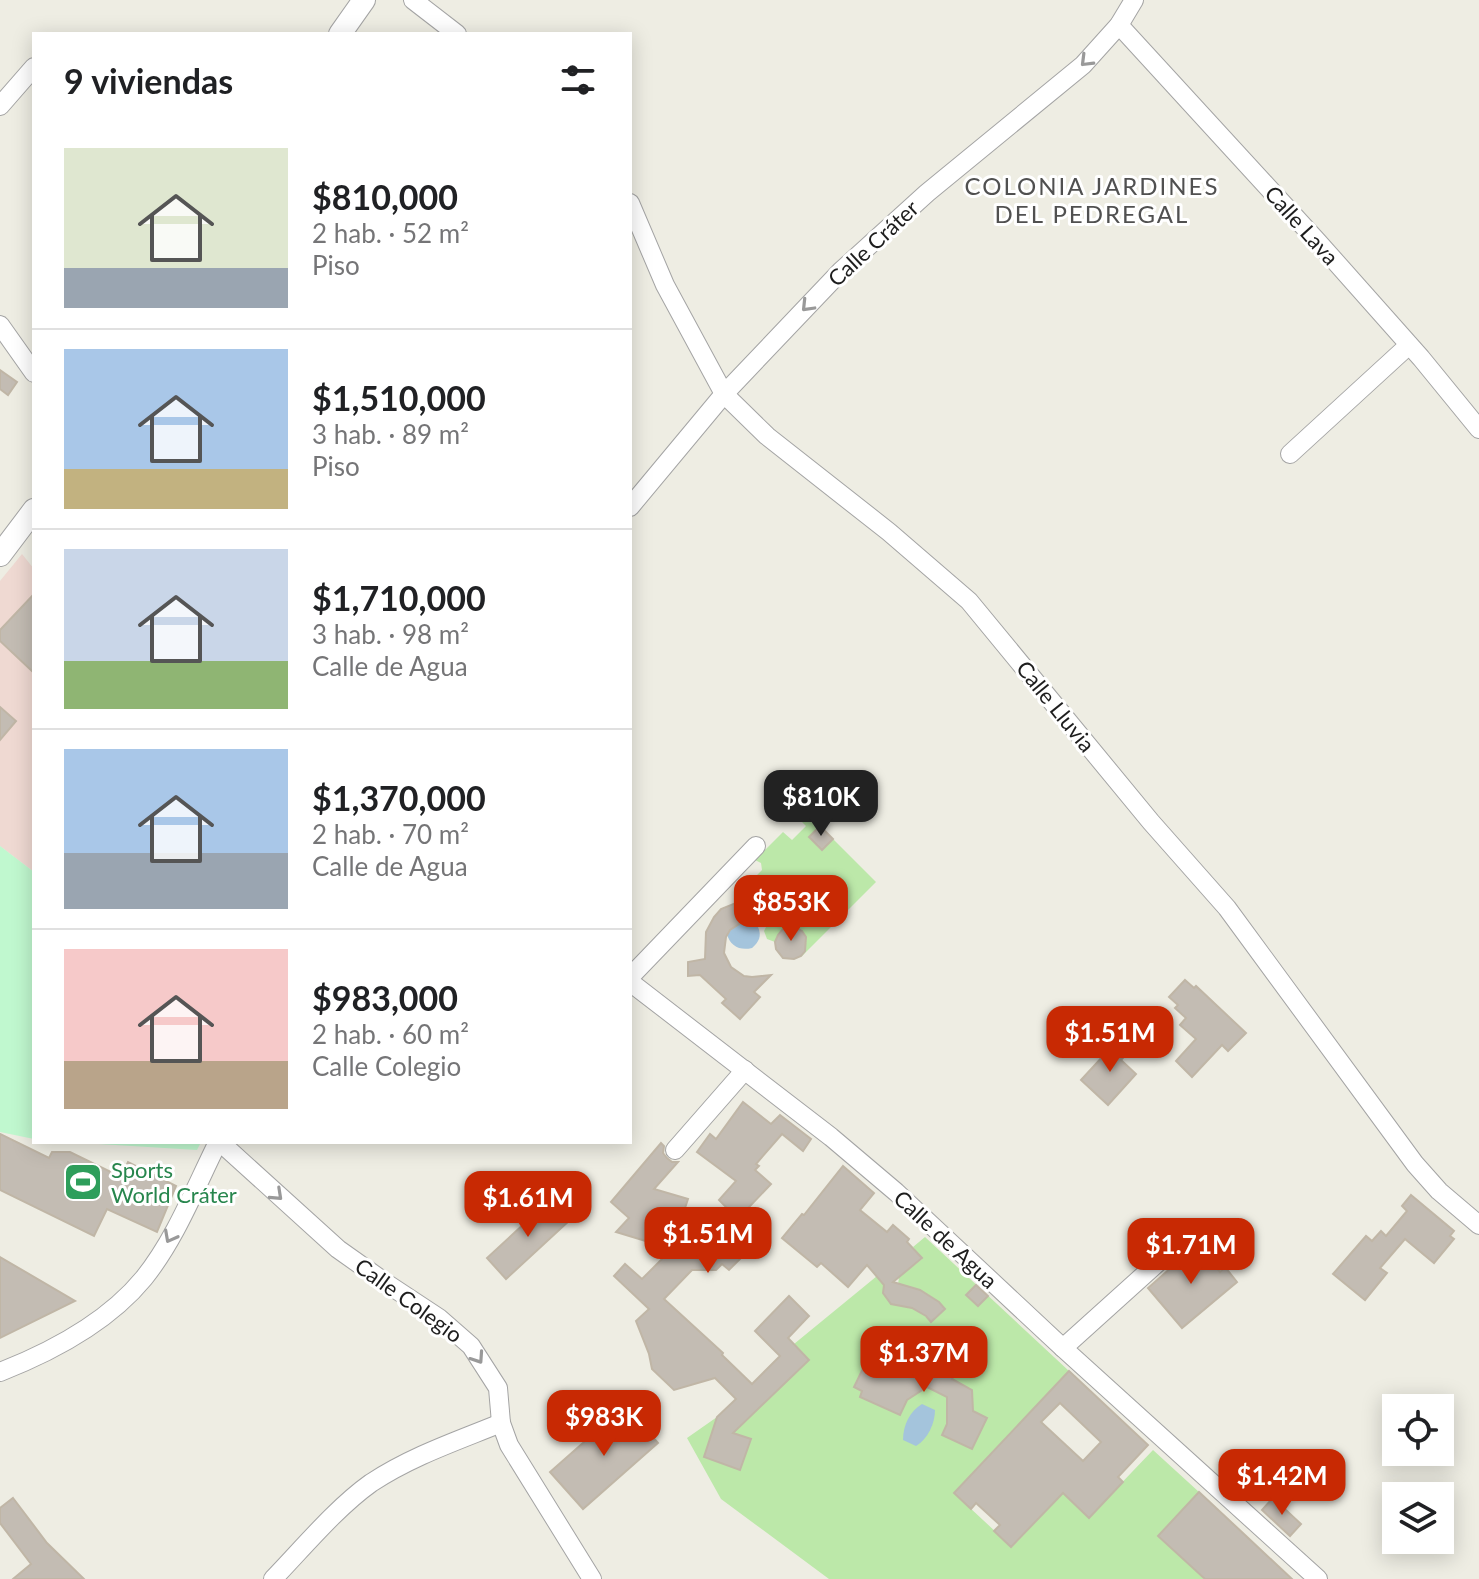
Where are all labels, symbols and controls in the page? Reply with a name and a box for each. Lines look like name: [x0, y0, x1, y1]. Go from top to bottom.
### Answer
one-way arrow: [1081, 52, 1095, 66]
icon: filters: [556, 58, 600, 102]
text: 9 viviendas: [64, 60, 233, 101]
district label: COLONIA JARDINES DEL PEDREGAL: [965, 171, 1219, 228]
text: $810,000: [312, 176, 458, 217]
icon: home: [128, 180, 224, 276]
street label: Calle Lava: [1259, 180, 1345, 270]
street label: Calle Cráter: [822, 194, 924, 292]
text: 2 hab. · 52 m²: [312, 217, 469, 249]
text: Piso: [312, 249, 360, 281]
one-way arrow: [803, 297, 817, 312]
text: $1,510,000: [312, 377, 486, 418]
icon: home: [128, 381, 224, 477]
text: 3 hab. · 89 m²: [312, 418, 469, 450]
text: Piso: [312, 450, 360, 482]
text: $1,710,000: [312, 577, 486, 618]
icon: home: [128, 581, 224, 677]
text: 3 hab. · 98 m²: [312, 618, 469, 650]
text: Calle de Agua: [312, 650, 468, 682]
street label: Calle Lluvia: [1011, 655, 1101, 757]
pin: $810K: [765, 770, 877, 838]
text: $1,370,000: [312, 777, 486, 818]
text: $810K: [782, 780, 860, 812]
icon: home: [128, 781, 224, 877]
text: 2 hab. · 70 m²: [312, 818, 469, 850]
text: Calle de Agua: [312, 850, 468, 882]
pin: $853K: [735, 875, 847, 943]
text: $853K: [752, 885, 830, 917]
text: $983,000: [312, 977, 458, 1018]
icon: home: [128, 981, 224, 1077]
pin: $1.51M: [1045, 1006, 1175, 1074]
text: $1.51M: [1064, 1016, 1156, 1048]
text: 2 hab. · 60 m²: [312, 1018, 469, 1050]
text: Calle Colegio: [312, 1050, 461, 1082]
place label: Sports World Cráter: [111, 1156, 237, 1208]
sports icon: Sports World Cráter: [62, 1161, 104, 1203]
pin: $1.61M: [463, 1171, 593, 1239]
text: $1.61M: [482, 1181, 574, 1213]
street label: Calle de Agua: [889, 1184, 1003, 1294]
one-way arrow: [268, 1185, 282, 1200]
pin: $1.51M: [643, 1207, 773, 1275]
text: $1.51M: [662, 1217, 754, 1249]
pin: $1.71M: [1126, 1218, 1256, 1286]
one-way arrow: [165, 1228, 180, 1243]
text: $1.71M: [1145, 1228, 1237, 1260]
street label: Calle Colegio: [350, 1252, 468, 1348]
pin: $1.37M: [859, 1326, 989, 1394]
text: $1.37M: [878, 1336, 970, 1368]
one-way arrow: [469, 1349, 484, 1363]
pin: $983K: [548, 1390, 660, 1458]
map controls: [1382, 1394, 1454, 1554]
button: locate: [1382, 1394, 1454, 1466]
text: $983K: [565, 1400, 643, 1432]
pin: $1.42M: [1217, 1449, 1347, 1517]
text: $1.42M: [1236, 1459, 1328, 1491]
button: layers: [1382, 1482, 1454, 1554]

